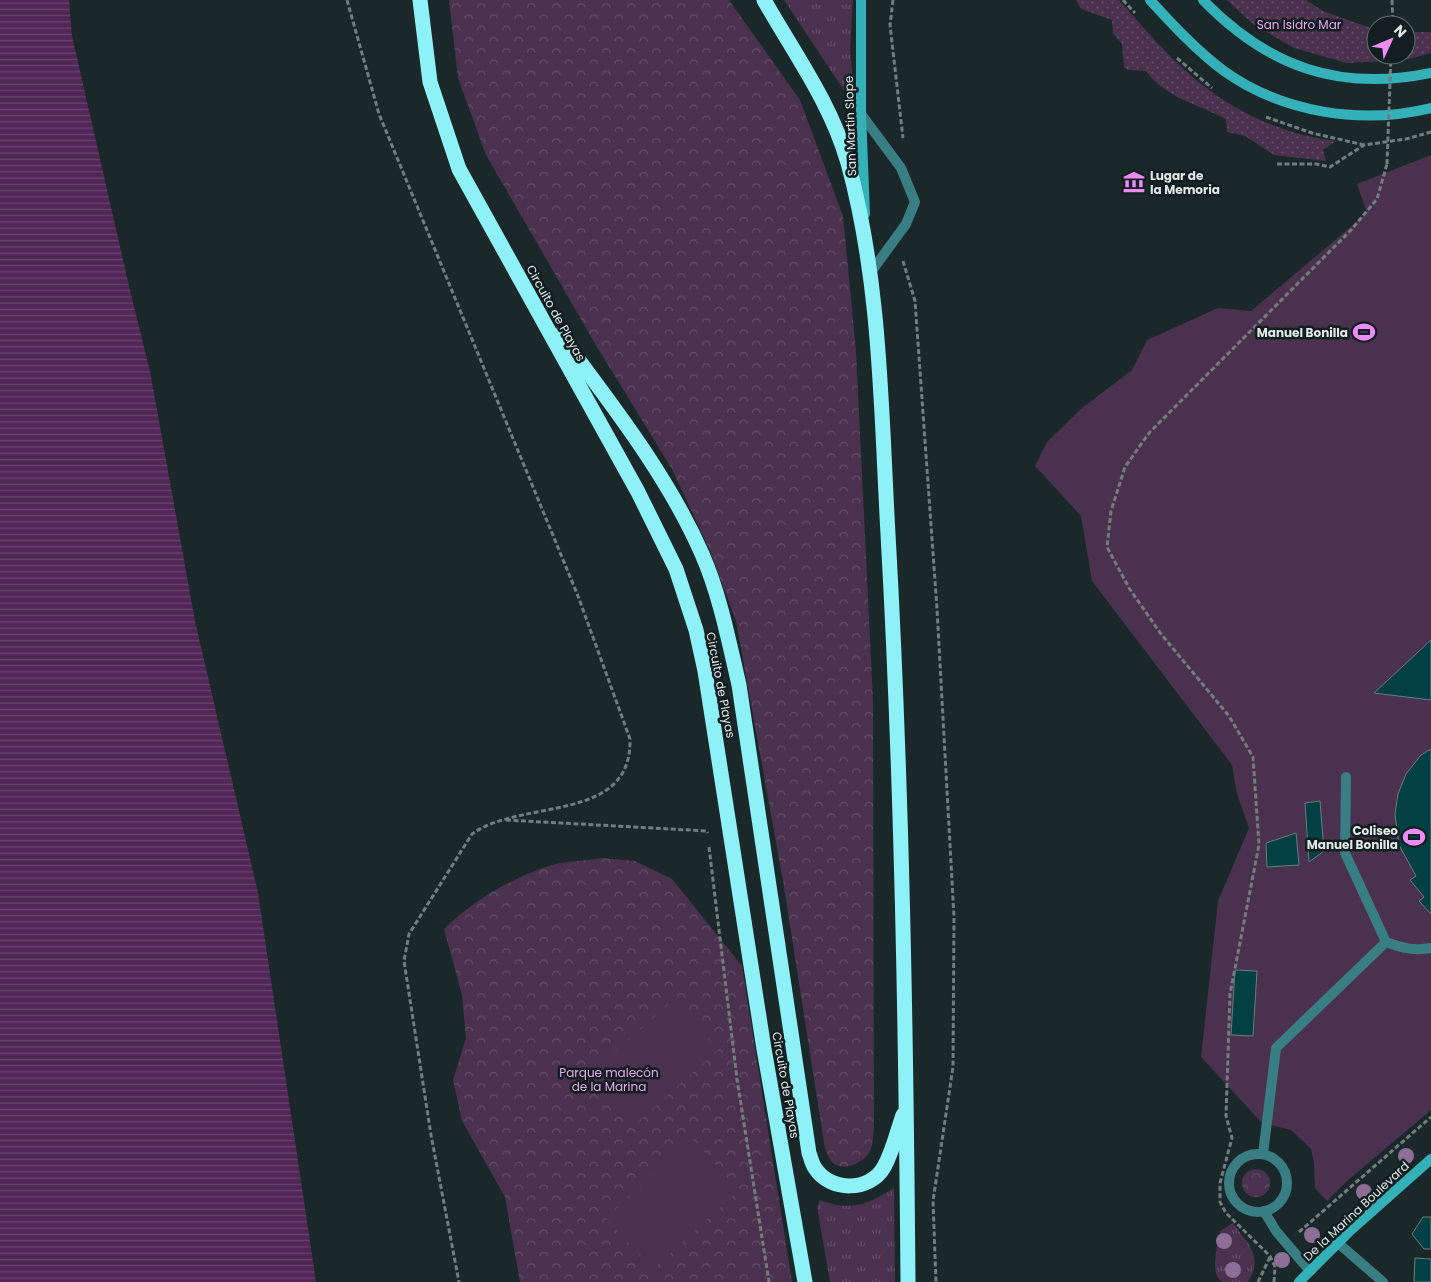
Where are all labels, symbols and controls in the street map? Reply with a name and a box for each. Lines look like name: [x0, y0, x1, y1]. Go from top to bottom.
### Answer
north arrow: [1366, 15, 1416, 65]
park label: San Isidro Mar: [1257, 16, 1342, 33]
text: N: [1390, 20, 1411, 42]
street label: San Martin Slope: [840, 76, 860, 176]
place label: Lugar de la Memoria: [1150, 167, 1220, 198]
museum icon: Lugar de la Memoria: [1121, 169, 1147, 195]
street label: Circuito de Playas: [522, 262, 590, 364]
sports icon: Manuel Bonilla: [1351, 319, 1377, 345]
place label: Manuel Bonilla: [1257, 324, 1348, 341]
street label: Circuito de Playas: [702, 630, 740, 740]
place label: Coliseo Manuel Bonilla: [1307, 822, 1398, 853]
sports icon: Coliseo Manuel Bonilla: [1401, 824, 1427, 850]
street label: Circuito de Playas: [768, 1030, 804, 1140]
park label: Parque malecón de la Marina: [559, 1064, 659, 1095]
street label: De la Marina Boulevard: [1299, 1157, 1413, 1265]

